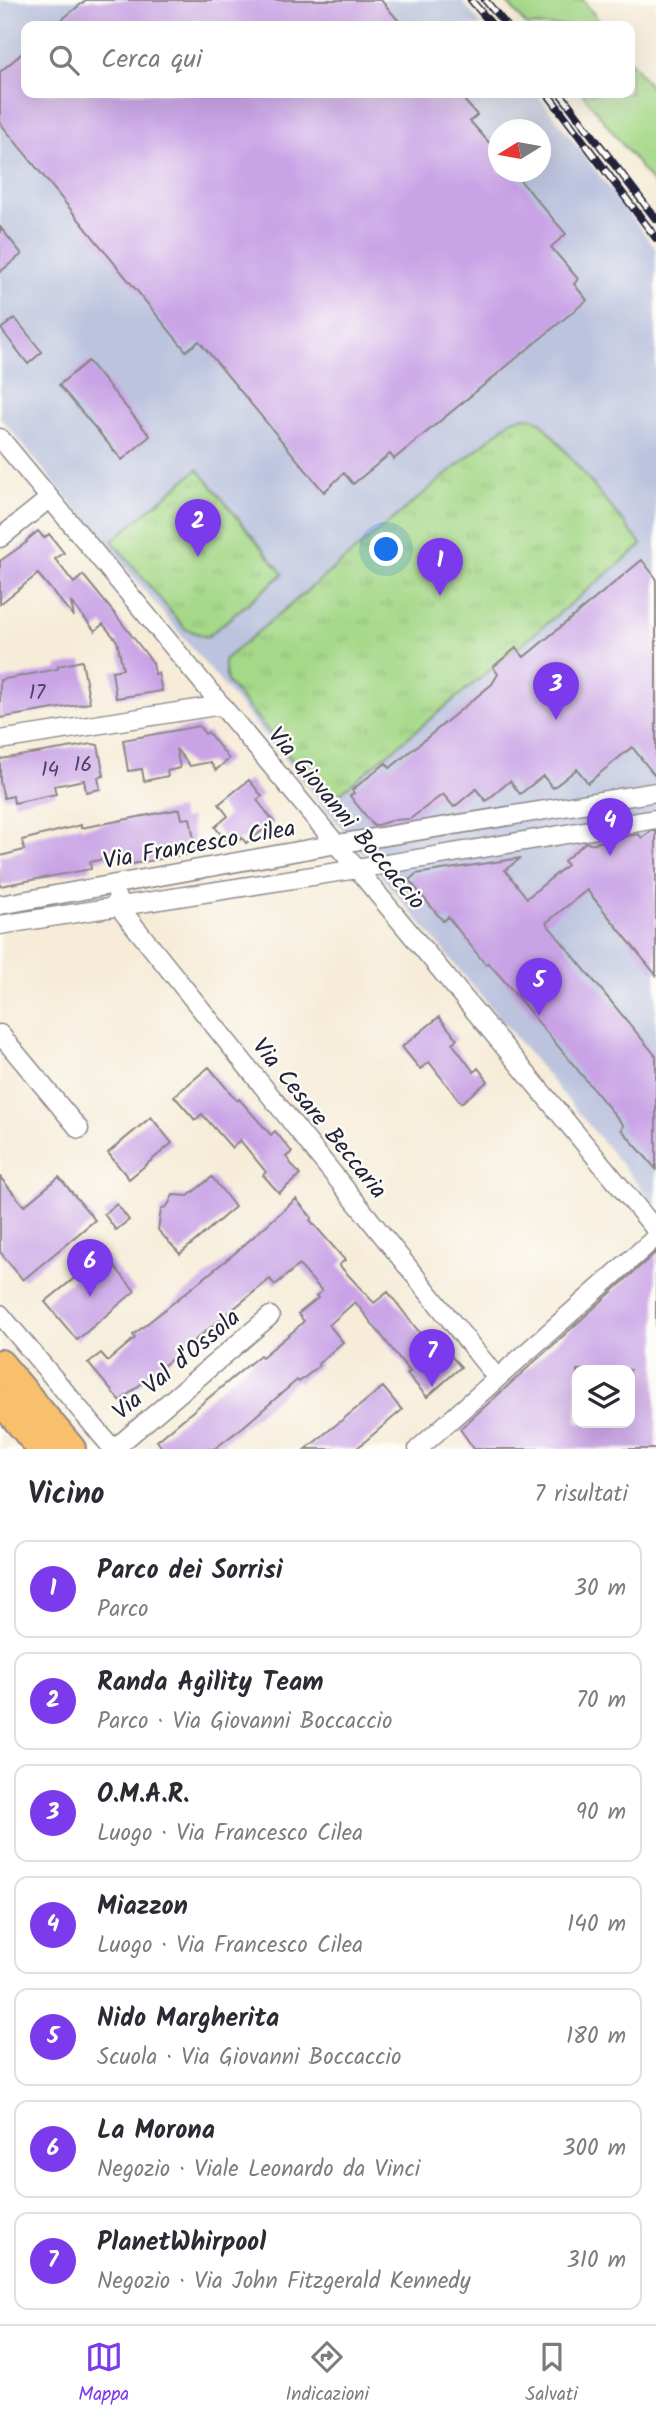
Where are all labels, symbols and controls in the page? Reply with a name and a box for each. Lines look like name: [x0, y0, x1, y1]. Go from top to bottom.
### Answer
search box: [21, 21, 635, 98]
text: Cerca qui: [101, 39, 202, 81]
icon: search: [45, 41, 83, 79]
north arrow: [488, 119, 551, 182]
pin: 2: [175, 499, 221, 557]
your location: [369, 532, 403, 566]
pin: 1: [417, 538, 463, 596]
pin: 3: [533, 662, 579, 720]
house number: 17: [29, 677, 46, 710]
street label: Via Giovanni Boccaccio: [257, 718, 435, 920]
house number: 16: [74, 749, 92, 782]
house number: 14: [41, 754, 59, 787]
pin: 4: [587, 798, 633, 856]
street label: Via Francesco Cilea: [100, 809, 299, 882]
pin: 5: [516, 958, 562, 1016]
street label: Via Cesare Beccaria: [241, 1030, 396, 1208]
pin: 6: [67, 1239, 113, 1297]
street label: Via Val d'Ossola: [104, 1300, 250, 1431]
pin: 7: [409, 1329, 455, 1387]
map controls: [572, 1365, 635, 1428]
button: layers: [572, 1365, 635, 1428]
text: Vicino: [28, 1471, 105, 1519]
text: 7 risultati: [535, 1477, 628, 1513]
text: Parco dei Sorrisi: [97, 1550, 283, 1592]
text: 1: [50, 1571, 56, 1607]
text: 30 m: [574, 1571, 626, 1607]
text: Parco: [97, 1592, 149, 1628]
text: Randa Agility Team: [97, 1662, 324, 1704]
text: 2: [46, 1683, 60, 1719]
text: 70 m: [576, 1683, 626, 1719]
text: Parco · Via Giovanni Boccaccio: [97, 1704, 393, 1740]
text: O.M.A.R.: [97, 1774, 189, 1816]
text: 3: [47, 1795, 59, 1831]
text: 90 m: [576, 1795, 626, 1831]
text: Luogo · Via Francesco Cilea: [97, 1816, 363, 1852]
text: Miazzon: [97, 1886, 188, 1928]
text: 4: [47, 1907, 59, 1943]
text: 140 m: [567, 1907, 626, 1943]
text: Luogo · Via Francesco Cilea: [97, 1928, 363, 1964]
text: Nido Margherita: [97, 1998, 279, 2040]
text: 5: [47, 2019, 59, 2055]
text: 180 m: [566, 2019, 626, 2055]
text: Scuola · Via Giovanni Boccaccio: [97, 2040, 401, 2076]
text: La Morona: [97, 2110, 215, 2152]
text: 6: [47, 2131, 59, 2167]
text: 300 m: [562, 2131, 626, 2167]
text: Negozio · Viale Leonardo da Vinci: [97, 2152, 420, 2188]
text: PlanetWhirpool: [97, 2222, 266, 2264]
text: 7: [48, 2243, 58, 2279]
text: 310 m: [567, 2243, 626, 2279]
text: Negozio · Via John Fitzgerald Kennedy: [97, 2264, 471, 2300]
tab: Mappa: [78, 2338, 129, 2410]
tab: Indicazioni: [285, 2338, 369, 2410]
tab: Salvati: [525, 2338, 578, 2410]

